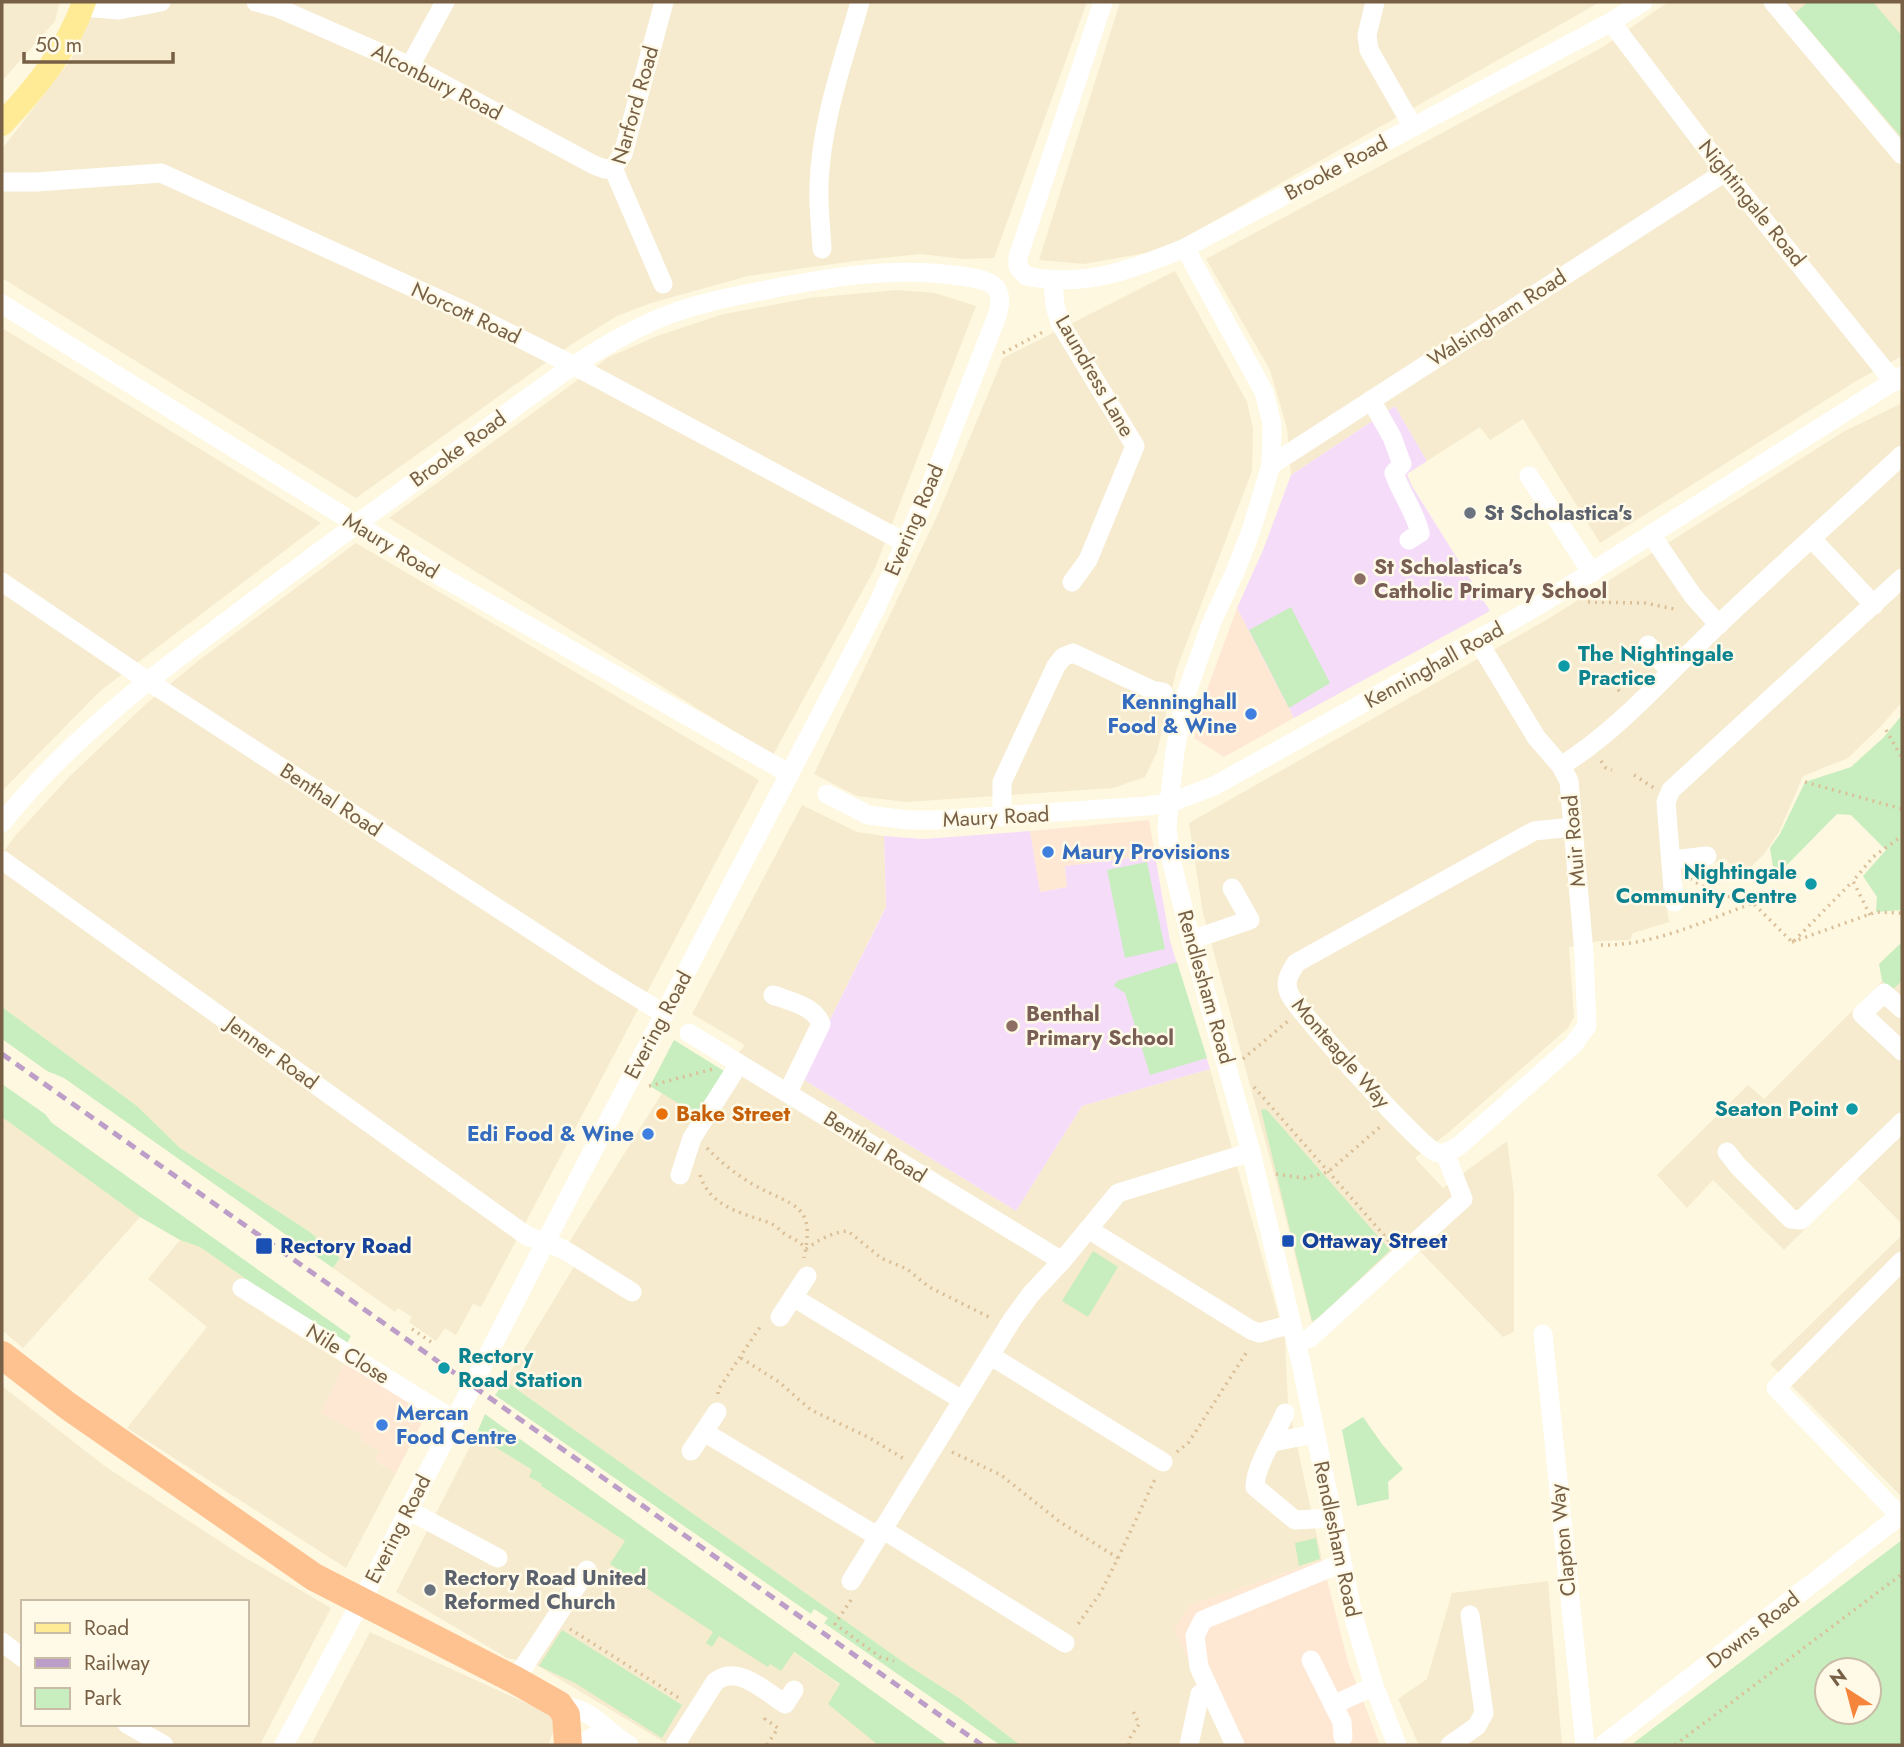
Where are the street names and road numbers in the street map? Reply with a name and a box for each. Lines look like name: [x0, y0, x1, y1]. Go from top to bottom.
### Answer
street label: Alconbury Road: [367, 36, 507, 128]
street label: Narford Road: [604, 42, 666, 168]
street label: Brooke Road: [1279, 128, 1393, 208]
street label: Nightingale Road: [1691, 133, 1813, 273]
street label: Walsingham Road: [1422, 262, 1572, 374]
street label: Norcott Road: [406, 275, 526, 351]
street label: Laundress Lane: [1048, 310, 1142, 443]
street label: Brooke Road: [404, 404, 512, 494]
street label: Evering Road: [877, 460, 951, 580]
street label: Maury Road: [337, 506, 445, 586]
street label: Kenninghall Road: [1359, 614, 1509, 716]
street label: Benthal Road: [274, 756, 388, 844]
street label: Muir Road: [1555, 794, 1593, 888]
street label: Maury Road: [942, 799, 1050, 835]
street label: Rendlesham Road: [1170, 907, 1242, 1067]
street label: Evering Road: [617, 966, 699, 1084]
street label: Monteagle Way: [1285, 991, 1398, 1115]
street label: Jenner Road: [217, 1007, 324, 1097]
street label: Benthal Road: [818, 1104, 932, 1190]
street label: Nile Close: [300, 1316, 396, 1392]
street label: Rendlesham Road: [1306, 1458, 1368, 1620]
street label: Evering Road: [358, 1469, 438, 1589]
street label: Clapton Way: [1542, 1481, 1584, 1598]
street label: Downs Road: [1700, 1584, 1806, 1676]

